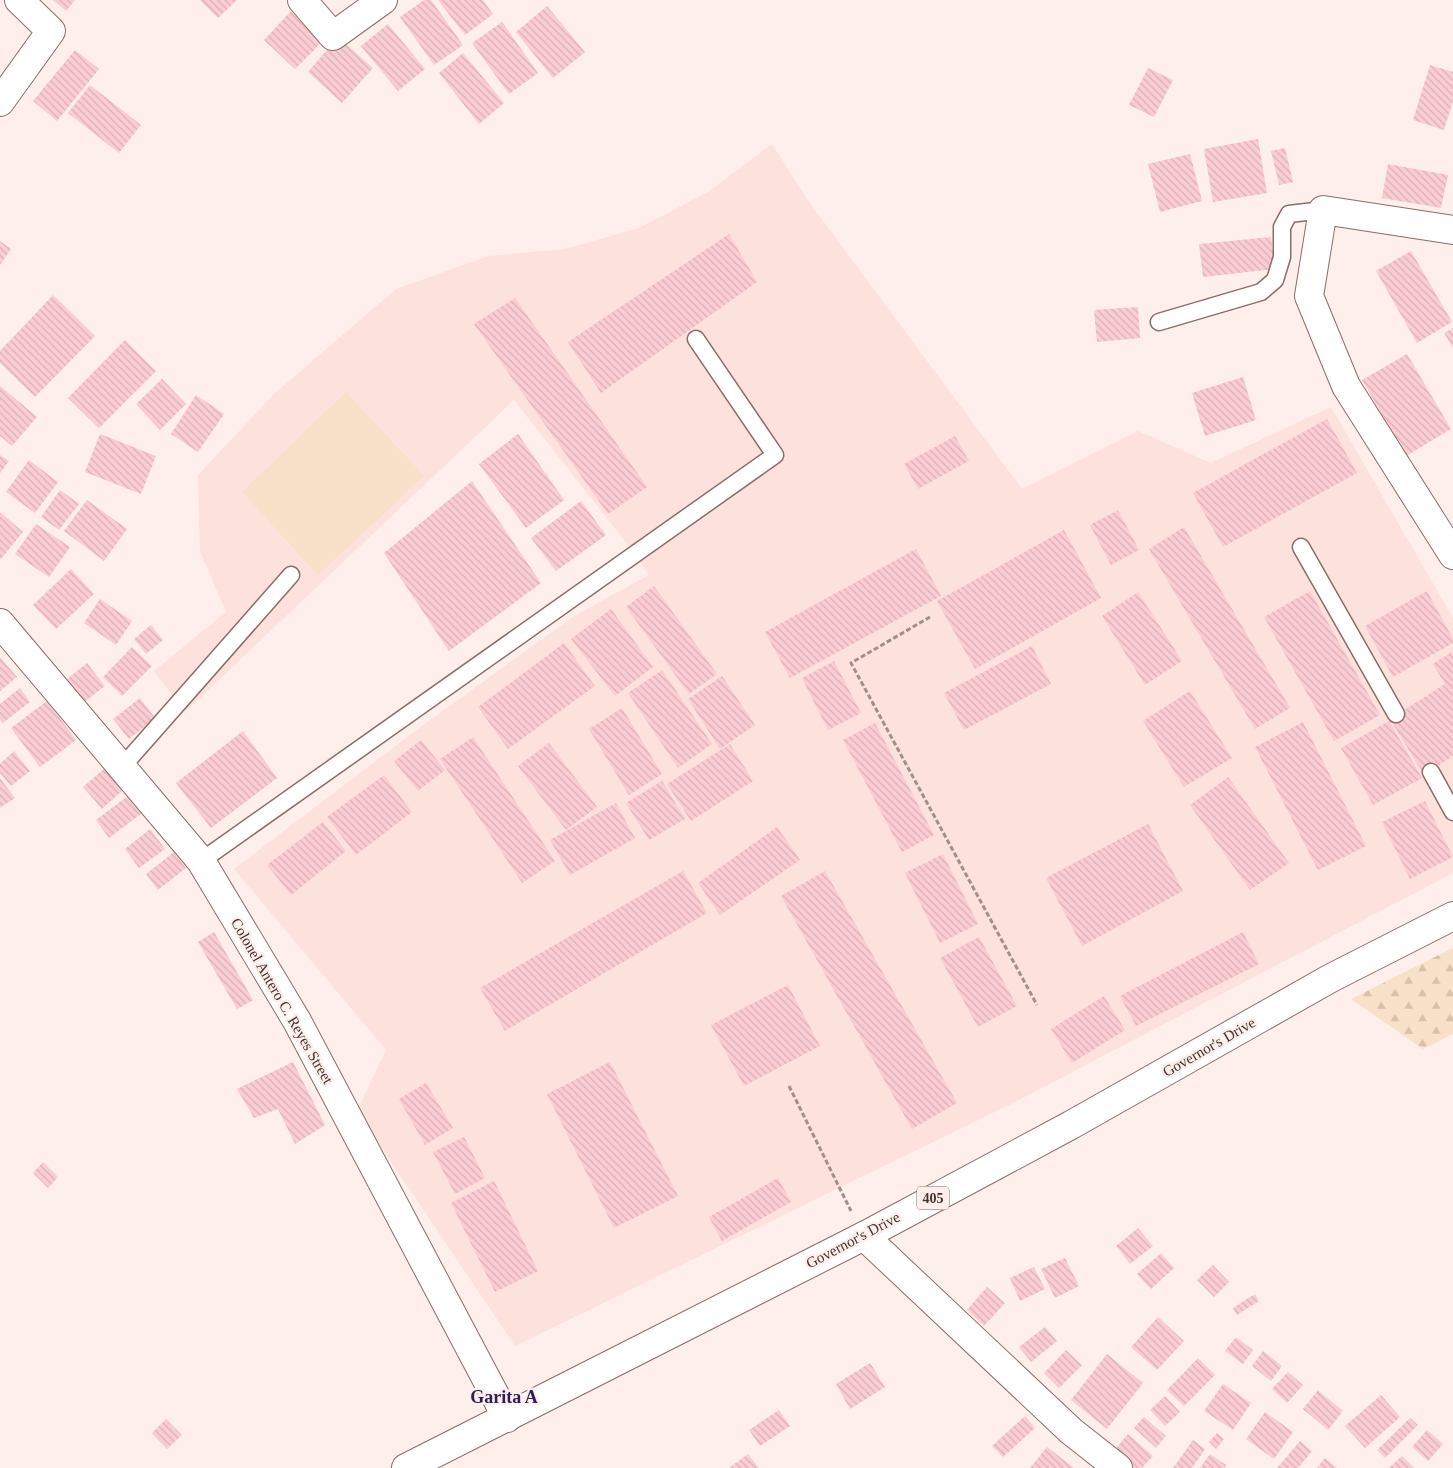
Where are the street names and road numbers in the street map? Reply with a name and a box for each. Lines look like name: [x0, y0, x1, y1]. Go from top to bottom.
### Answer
street label: Colonel Antero C. Reyes Street: [228, 915, 337, 1087]
street label: Governor's Drive: [1160, 1014, 1258, 1080]
road number: 405: [917, 1186, 949, 1210]
street label: Governor's Drive: [803, 1208, 903, 1271]

